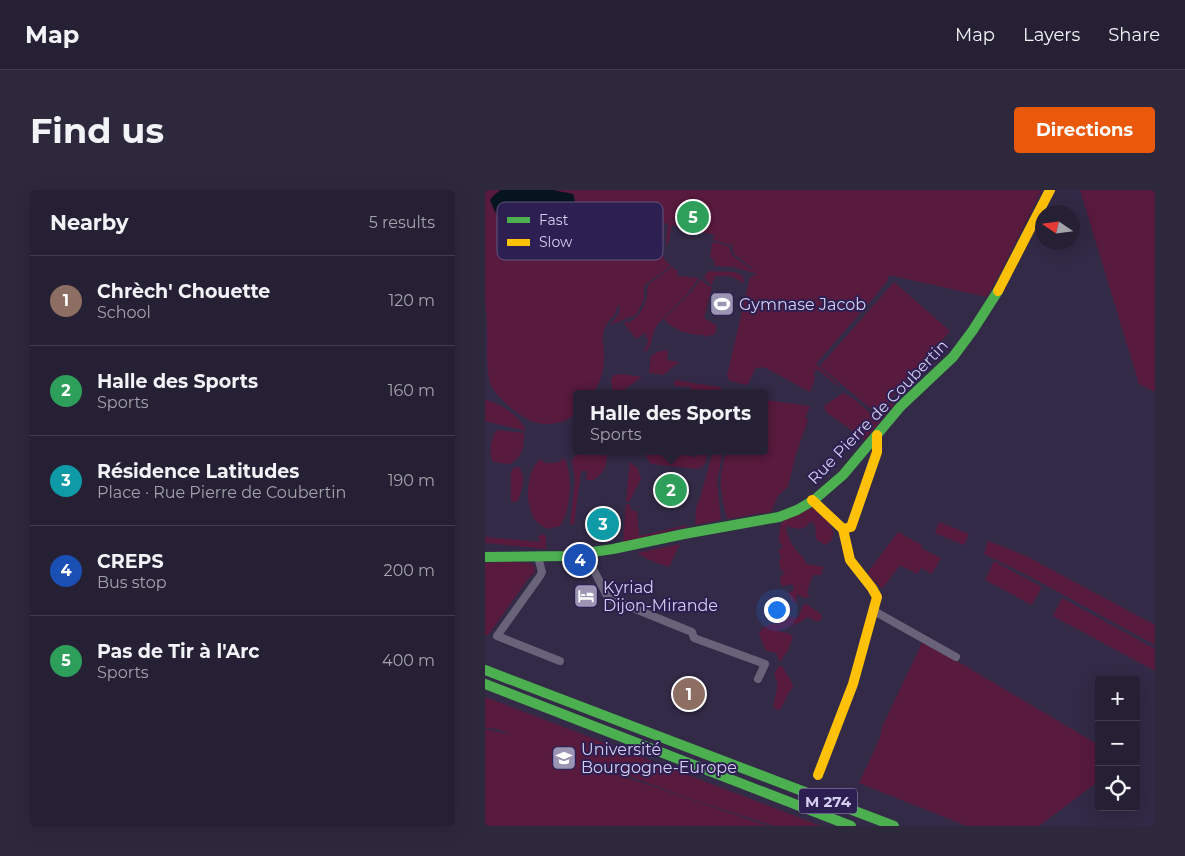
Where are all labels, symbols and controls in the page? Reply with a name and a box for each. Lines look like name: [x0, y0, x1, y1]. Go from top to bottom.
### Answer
text: Map: [25, 20, 79, 49]
text: Map: [955, 24, 995, 46]
text: Layers: [1023, 24, 1080, 46]
text: Share: [1108, 24, 1160, 46]
button: Directions: [1014, 107, 1155, 153]
text: Find us: [30, 109, 164, 152]
pin: 5: [677, 198, 709, 236]
legend: [497, 202, 663, 260]
north arrow: [1035, 205, 1080, 250]
text: Nearby: [50, 210, 129, 235]
text: Fast: [539, 211, 569, 229]
text: 5 results: [369, 213, 435, 232]
text: Slow: [539, 233, 573, 251]
text: Chrèch' Chouette: [97, 280, 270, 303]
text: 1: [63, 291, 69, 310]
text: 120 m: [388, 291, 435, 310]
sports icon: Gymnase Jacob: [709, 291, 735, 317]
place label: Gymnase Jacob: [739, 295, 866, 314]
text: School: [97, 303, 151, 322]
street label: Rue Pierre de Coubertin: [804, 336, 952, 488]
text: Halle des Sports: [97, 370, 258, 393]
text: 2: [61, 381, 71, 400]
text: 160 m: [388, 381, 435, 400]
popup: [573, 390, 768, 455]
text: Sports: [97, 393, 149, 412]
text: Halle des Sports: [590, 402, 751, 425]
text: Sports: [590, 425, 642, 444]
text: Résidence Latitudes: [97, 460, 299, 483]
text: 3: [61, 471, 71, 490]
text: 190 m: [388, 471, 435, 490]
pin: 2: [655, 471, 687, 509]
text: Place · Rue Pierre de Coubertin: [97, 483, 346, 502]
pin: 3: [587, 505, 619, 543]
pin: 4: [564, 541, 596, 579]
text: CREPS: [97, 550, 164, 573]
text: 4: [60, 561, 72, 580]
text: 200 m: [384, 561, 435, 580]
text: Bus stop: [97, 573, 167, 592]
place label: Kyriad Dijon-Mirande: [603, 578, 718, 615]
hotel icon: Kyriad Dijon-Mirande: [573, 583, 599, 609]
your location: [764, 597, 790, 623]
text: Pas de Tir à l'Arc: [97, 640, 260, 663]
text: 5: [61, 651, 71, 670]
text: 400 m: [382, 651, 435, 670]
text: Sports: [97, 663, 149, 682]
pin: 1: [673, 675, 705, 713]
map controls: [1095, 676, 1140, 811]
button: +: [1095, 676, 1140, 721]
button: −: [1095, 721, 1140, 766]
place label: Université Bourgogne-Europe: [581, 740, 737, 777]
school or university icon: Université Bourgogne-Europe: [551, 745, 577, 771]
button: locate: [1095, 766, 1140, 811]
road number: M 274: [799, 788, 857, 814]

